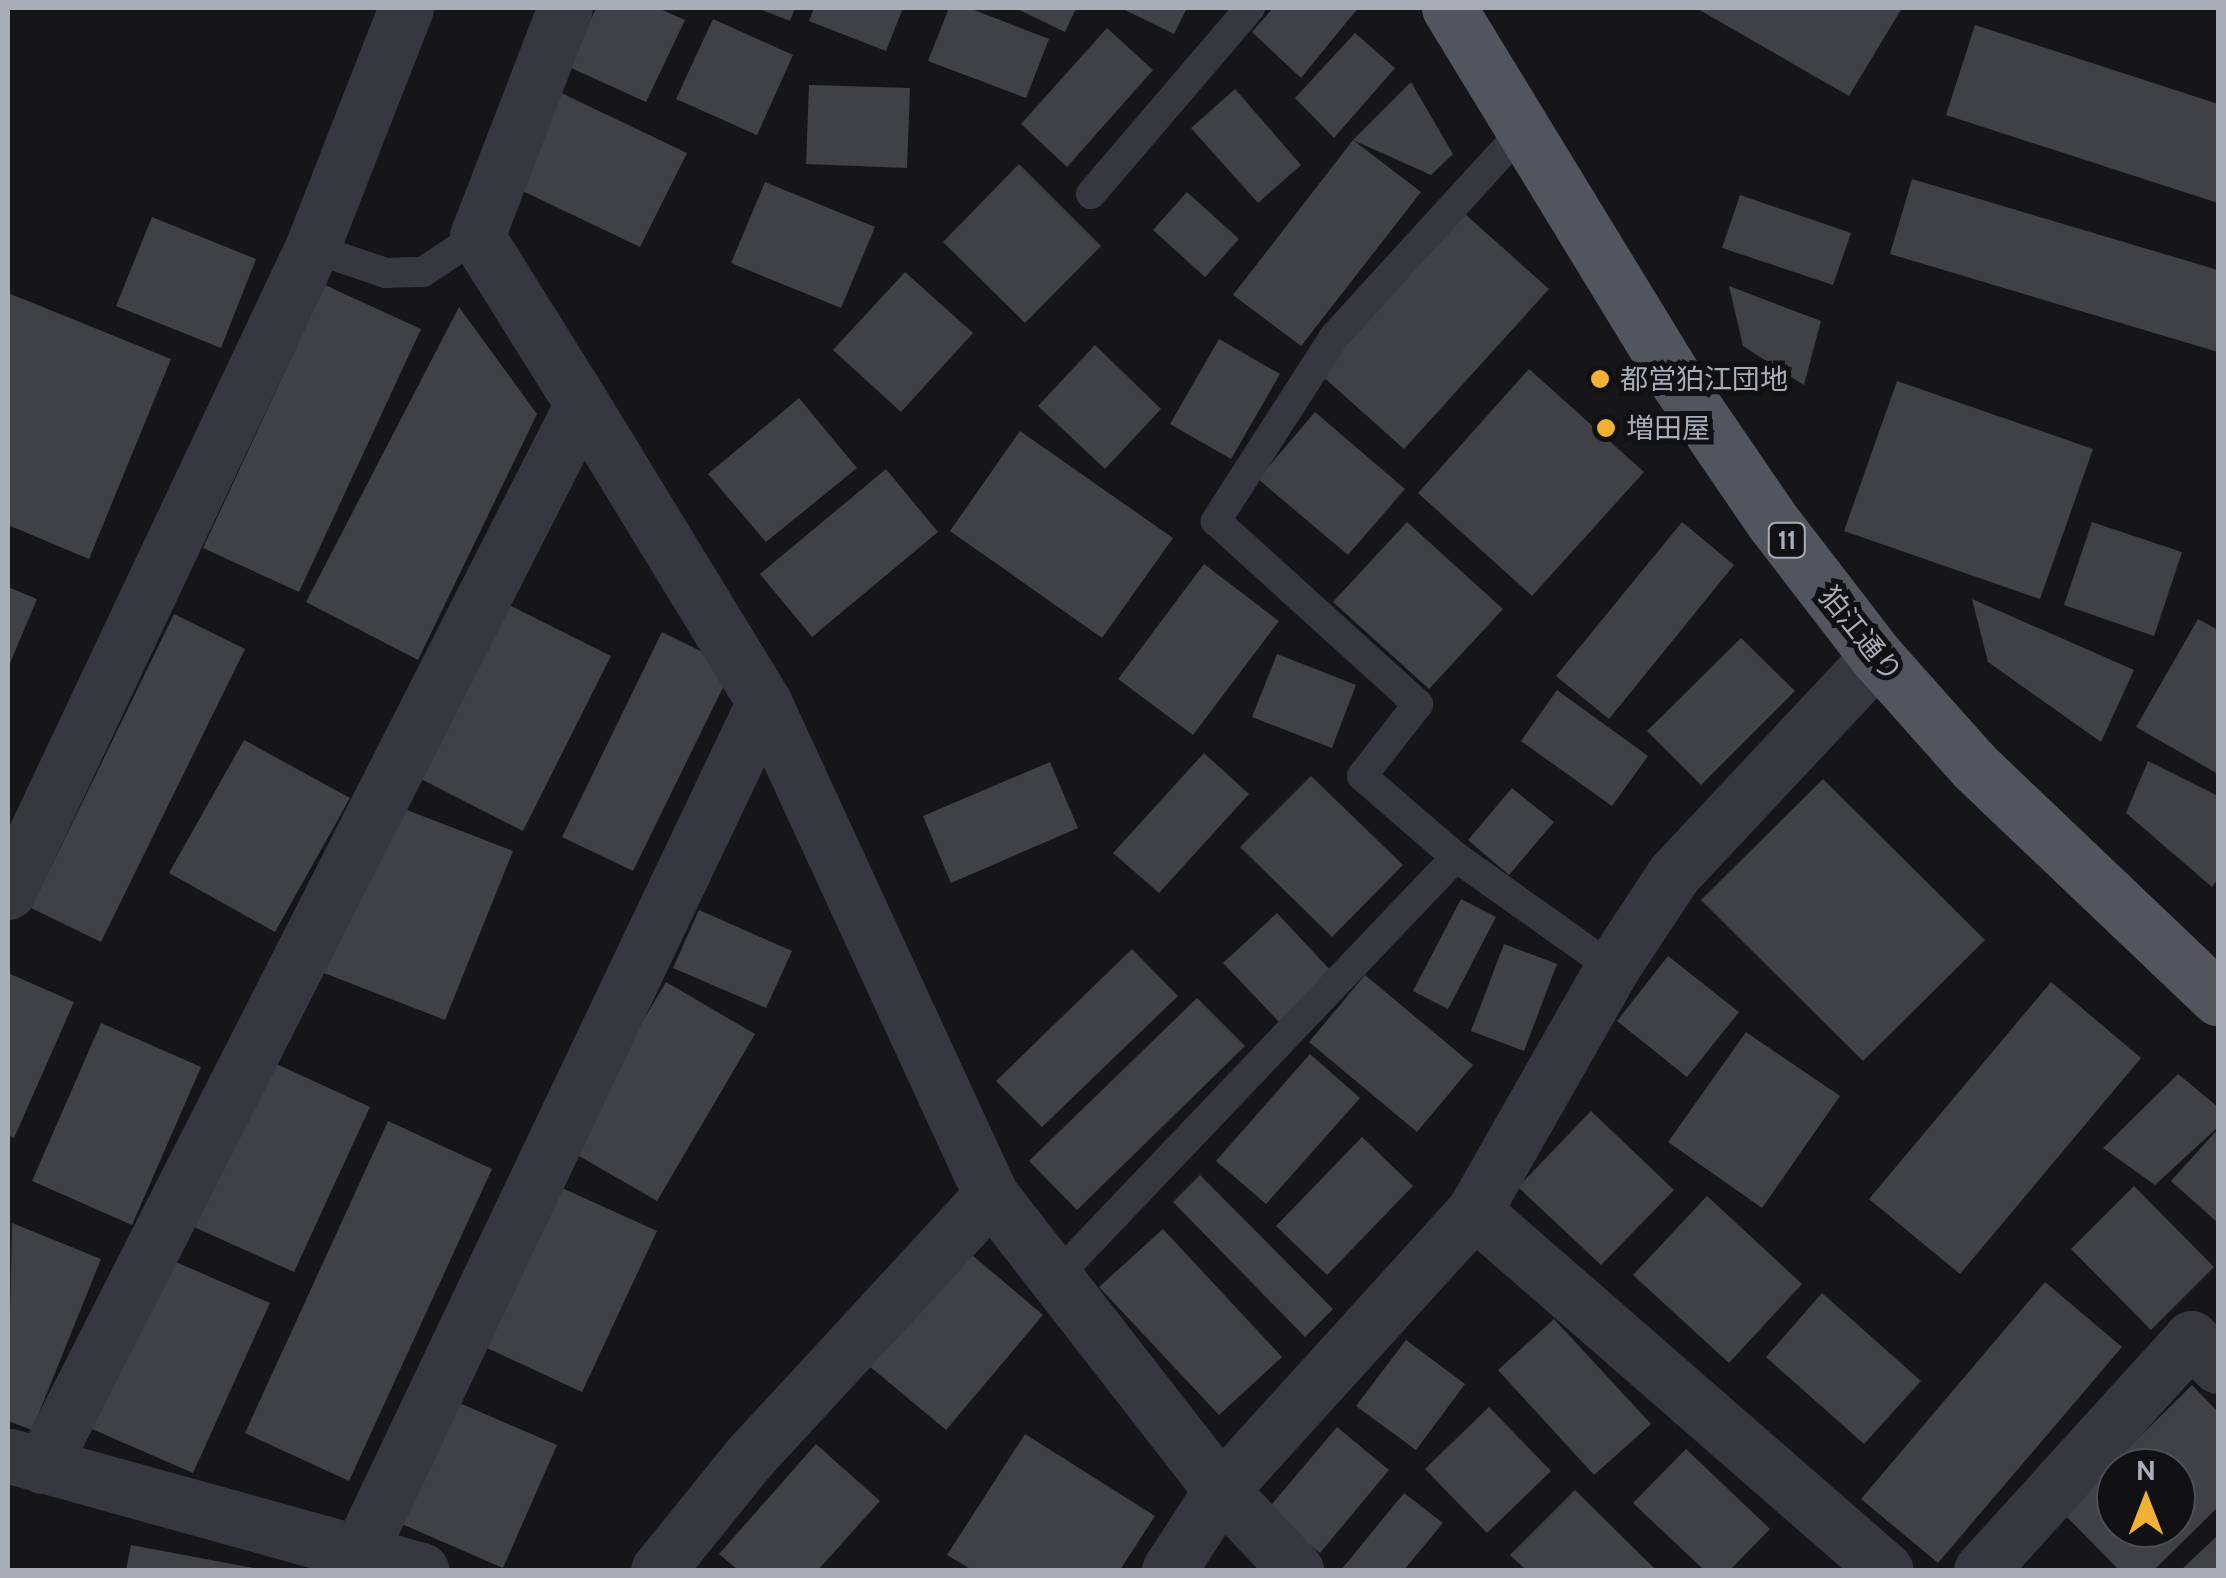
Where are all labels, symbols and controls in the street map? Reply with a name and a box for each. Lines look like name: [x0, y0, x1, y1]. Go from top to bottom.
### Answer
place label: 都営狛江団地: [1620, 362, 1788, 396]
marker: 都営狛江団地: [1589, 368, 1611, 390]
place label: 増田屋: [1626, 411, 1710, 445]
marker: 増田屋: [1595, 417, 1617, 439]
road number: 11: [1767, 520, 1807, 560]
street label: 狛江通り: [1813, 580, 1909, 688]
north arrow: [2096, 1448, 2196, 1548]
text: N: [2136, 1453, 2156, 1487]

